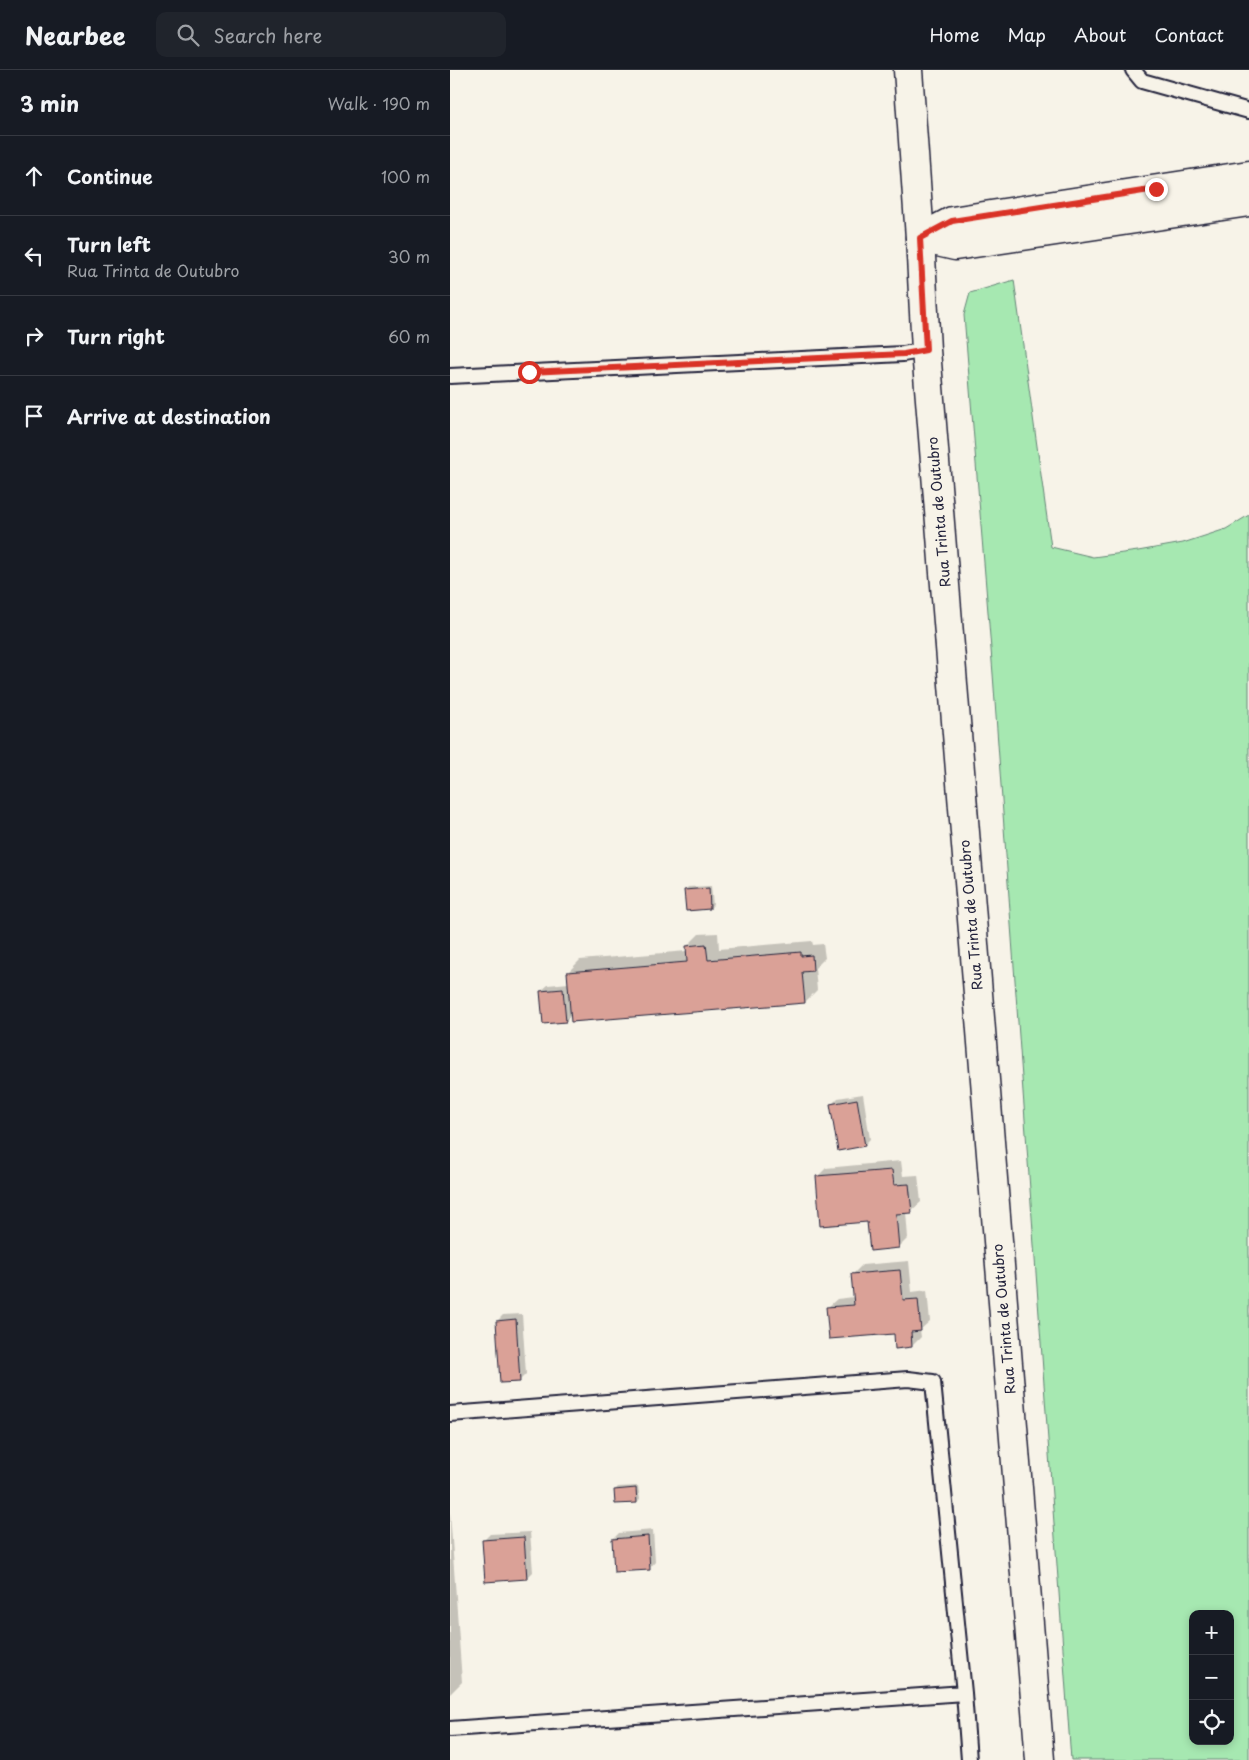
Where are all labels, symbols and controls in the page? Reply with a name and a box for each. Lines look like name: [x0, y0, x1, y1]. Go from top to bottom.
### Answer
search box: [156, 12, 506, 57]
text: Nearbee: [25, 17, 126, 53]
icon: search: [174, 21, 202, 49]
text: Search here: [214, 21, 322, 49]
text: Home: [929, 21, 979, 48]
text: Map: [1007, 21, 1046, 48]
text: About: [1074, 21, 1126, 48]
text: Contact: [1154, 21, 1224, 48]
text: 3 min: [20, 87, 79, 119]
text: Walk · 190 m: [328, 91, 430, 115]
icon: ahead: [20, 162, 48, 190]
text: Continue: [67, 162, 153, 190]
text: 100 m: [381, 164, 430, 188]
route end: [1145, 178, 1168, 201]
text: Turn left: [67, 230, 151, 258]
icon: left: [20, 242, 48, 270]
text: 30 m: [388, 244, 430, 268]
text: Rua Trinta de Outubro: [67, 258, 239, 282]
icon: right: [20, 322, 48, 350]
text: Turn right: [67, 322, 165, 350]
text: 60 m: [388, 324, 430, 348]
route start: [518, 361, 541, 384]
icon: arrive: [20, 402, 48, 430]
text: Arrive at destination: [67, 402, 271, 430]
street label: Rua Trinta de Outubro: [921, 436, 956, 588]
street label: Rua Trinta de Outubro: [953, 839, 988, 991]
street label: Rua Trinta de Outubro: [986, 1243, 1021, 1395]
map controls: [1189, 1610, 1234, 1745]
button: +: [1189, 1610, 1234, 1655]
button: −: [1189, 1655, 1234, 1700]
button: locate: [1189, 1700, 1234, 1745]

